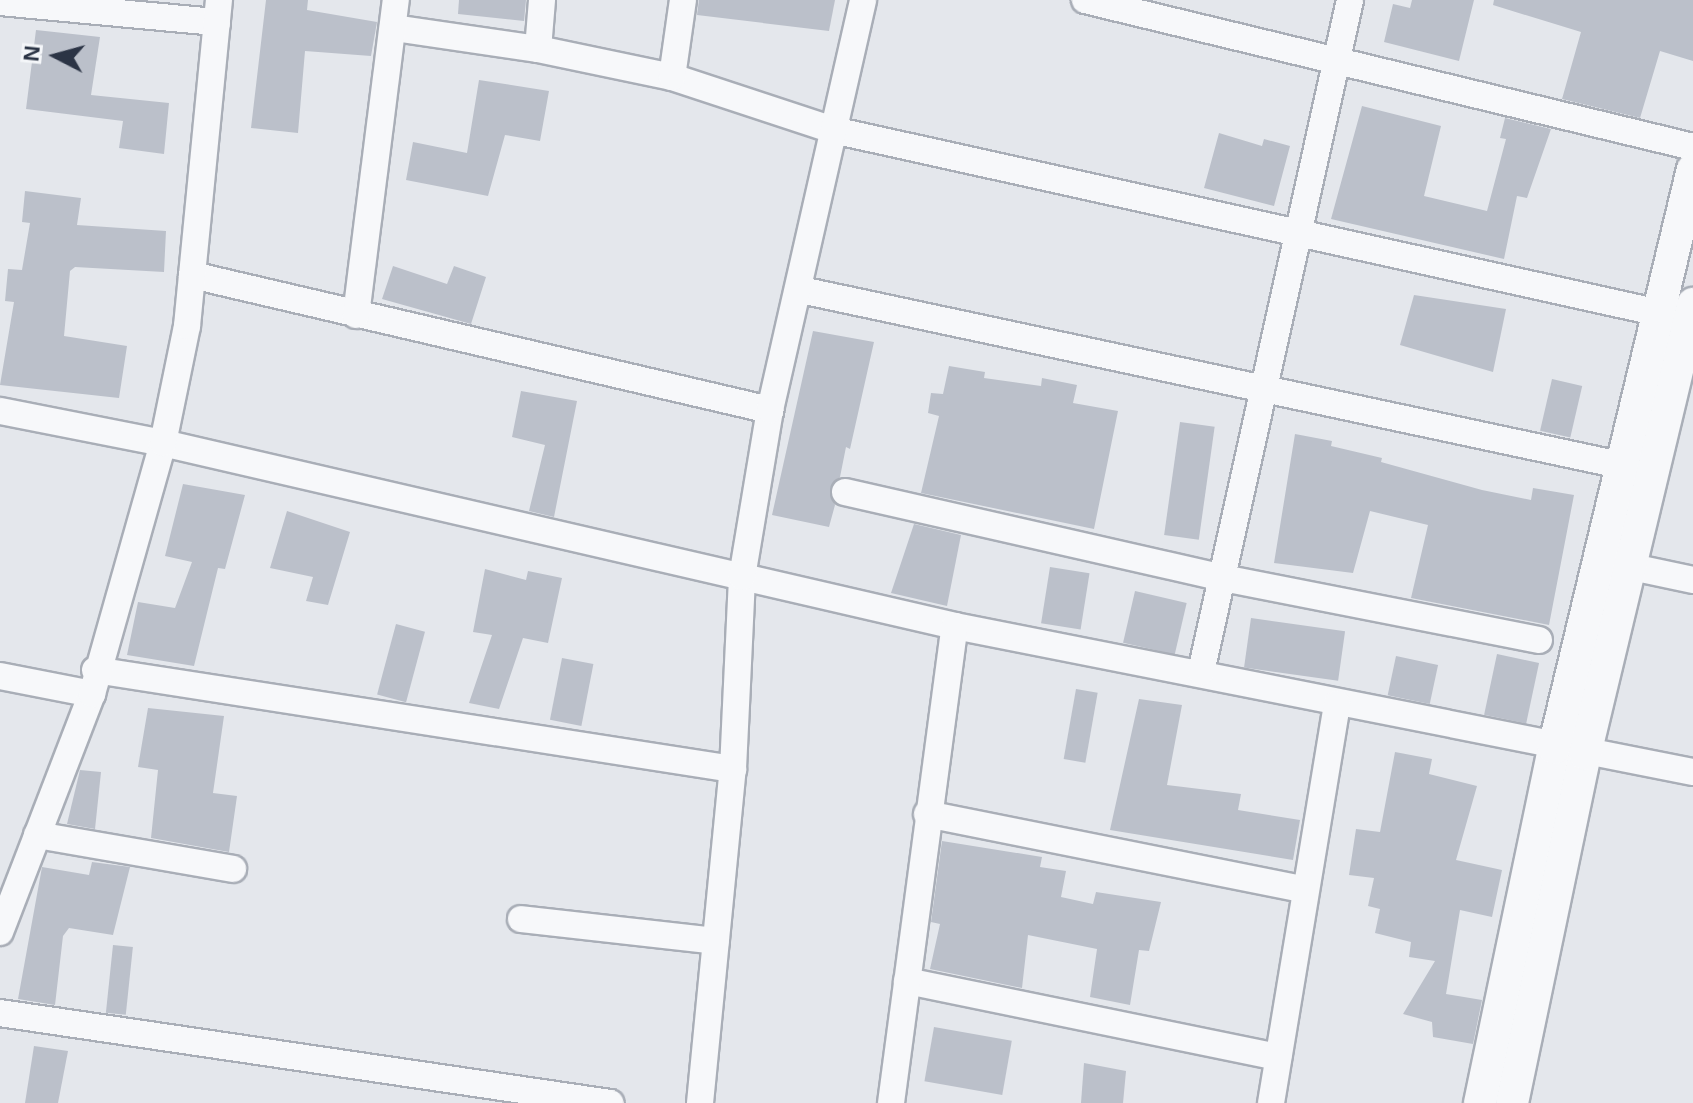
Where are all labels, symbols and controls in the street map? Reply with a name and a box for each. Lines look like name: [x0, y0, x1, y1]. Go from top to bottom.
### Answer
north arrow: [16, 16, 96, 96]
text: N: [18, 44, 45, 63]

